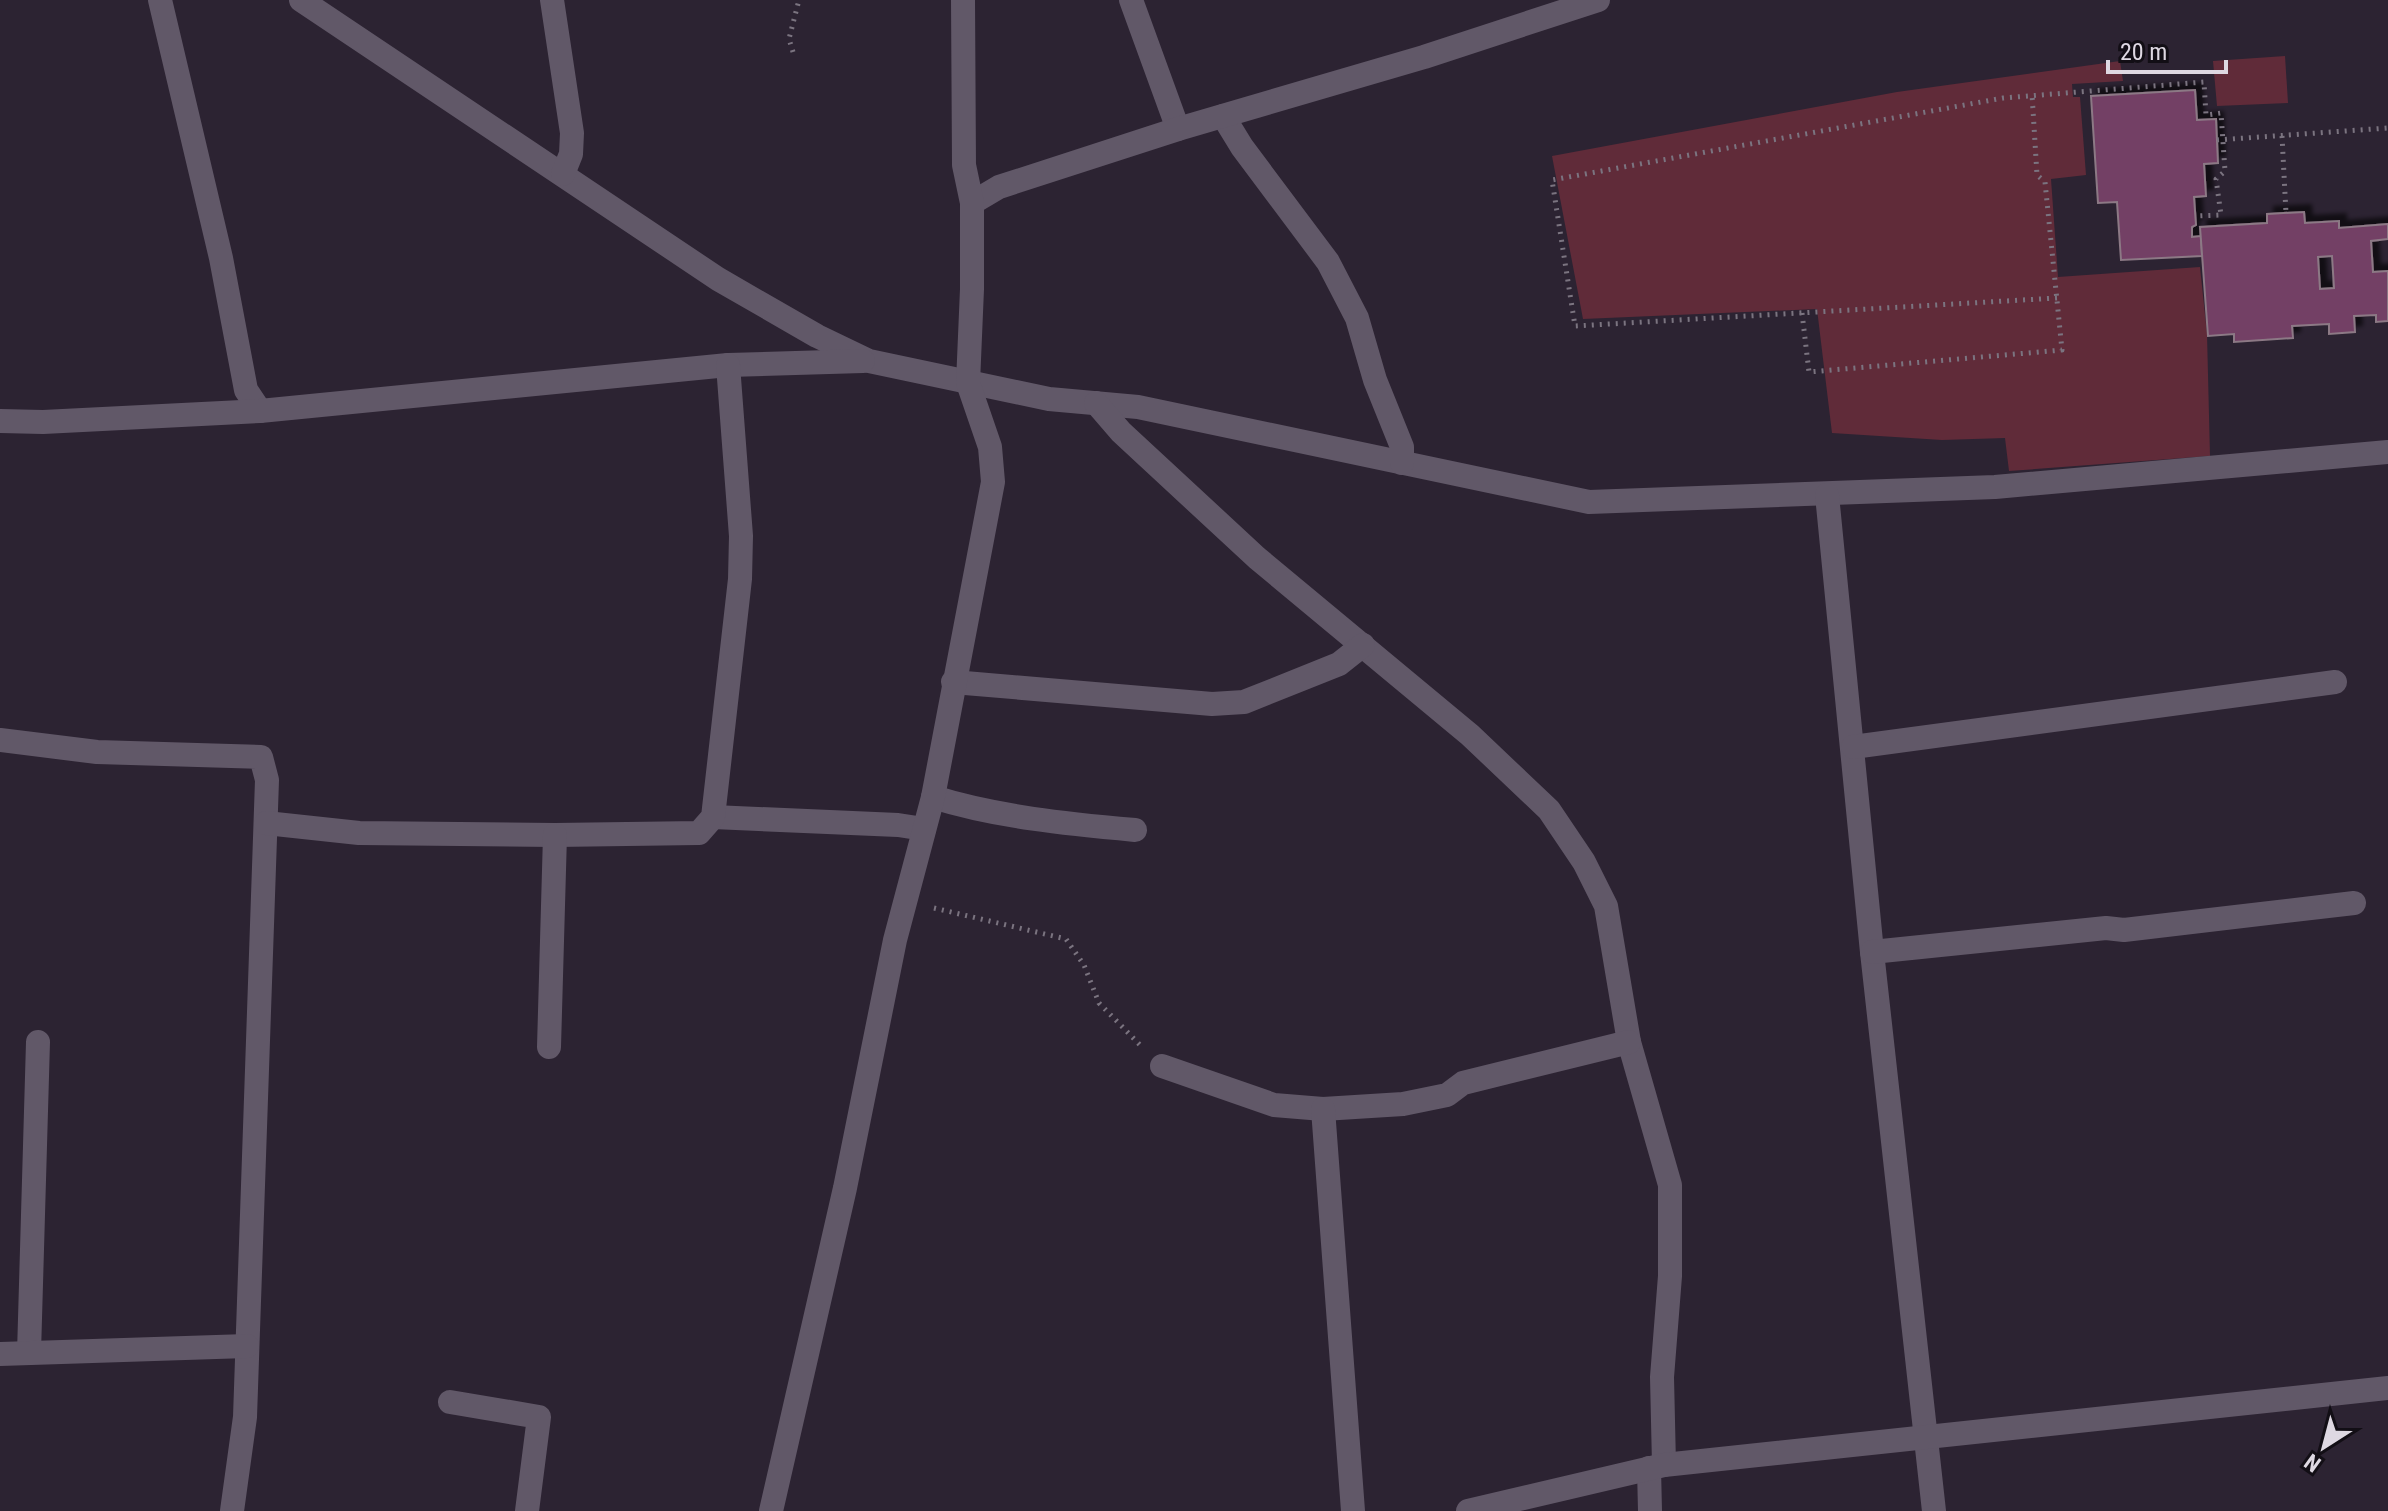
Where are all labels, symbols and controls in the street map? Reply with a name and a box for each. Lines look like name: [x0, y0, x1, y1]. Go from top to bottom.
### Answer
scale bar: [2108, 24, 2226, 74]
text: 20 m: [2120, 38, 2167, 66]
north arrow: [2284, 1407, 2364, 1487]
text: N: [2300, 1449, 2325, 1477]

